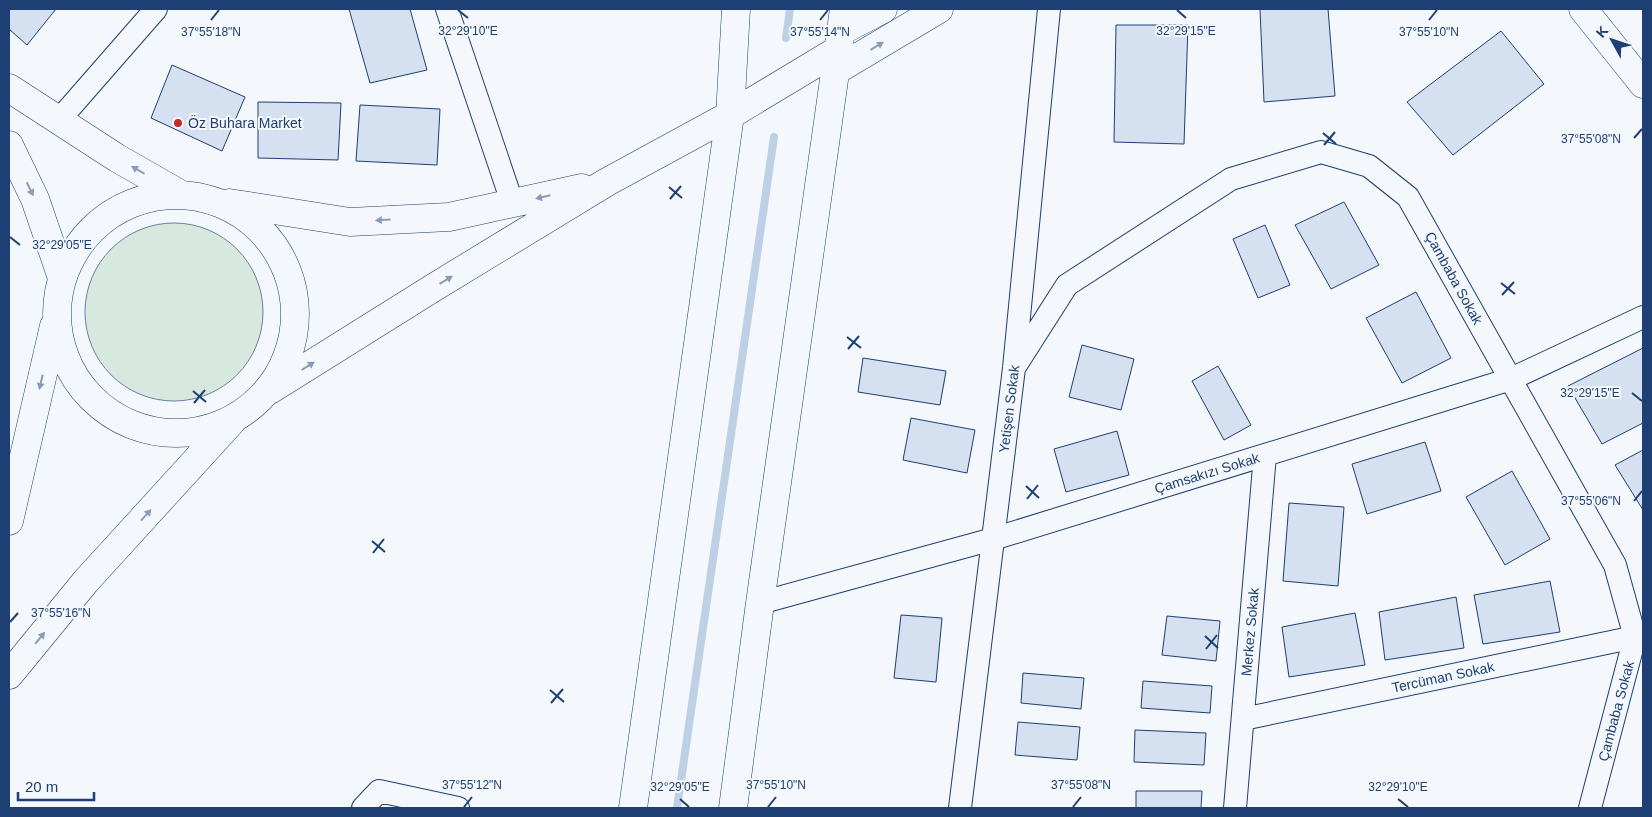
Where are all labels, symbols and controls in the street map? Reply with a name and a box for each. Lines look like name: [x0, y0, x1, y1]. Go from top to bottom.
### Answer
north arrow: [1587, 15, 1637, 65]
text: K: [1593, 23, 1611, 41]
text: 32°29'10"E: [438, 24, 498, 38]
text: 32°29'15"E: [1156, 24, 1216, 38]
text: 37°55'18"N: [181, 25, 241, 39]
text: 37°55'14"N: [790, 25, 850, 39]
text: 37°55'10"N: [1399, 25, 1459, 39]
one-way arrow: [870, 41, 883, 50]
place label: Öz Buhara Market: [188, 114, 302, 131]
marker: Öz Buhara Market: [172, 117, 184, 129]
text: 37°55'08"N: [1561, 132, 1621, 146]
one-way arrow: [131, 165, 145, 174]
one-way arrow: [26, 182, 34, 196]
one-way arrow: [536, 193, 551, 201]
one-way arrow: [374, 217, 390, 225]
street label: Çambaba Sokak: [1422, 229, 1487, 328]
text: 32°29'05"E: [32, 238, 92, 252]
one-way arrow: [440, 275, 453, 284]
one-way arrow: [302, 361, 315, 370]
street label: Yetişen Sokak: [996, 363, 1022, 454]
one-way arrow: [37, 374, 45, 389]
text: 32°29'15"E: [1560, 386, 1620, 400]
street label: Çamsakızı Sokak: [1153, 449, 1262, 497]
text: 37°55'06"N: [1561, 494, 1621, 508]
one-way arrow: [141, 509, 152, 522]
street label: Merkez Sokak: [1238, 586, 1262, 677]
text: 37°55'16"N: [31, 606, 91, 620]
one-way arrow: [34, 631, 45, 644]
street label: Tercüman Sokak: [1390, 658, 1497, 696]
street label: Çambaba Sokak: [1595, 658, 1637, 763]
scale bar: [18, 770, 94, 802]
text: 20 m: [25, 778, 58, 795]
text: 37°55'12"N: [442, 778, 502, 792]
text: 37°55'10"N: [746, 778, 806, 792]
text: 37°55'08"N: [1051, 778, 1111, 792]
text: 32°29'05"E: [650, 780, 710, 794]
text: 32°29'10"E: [1368, 780, 1428, 794]

